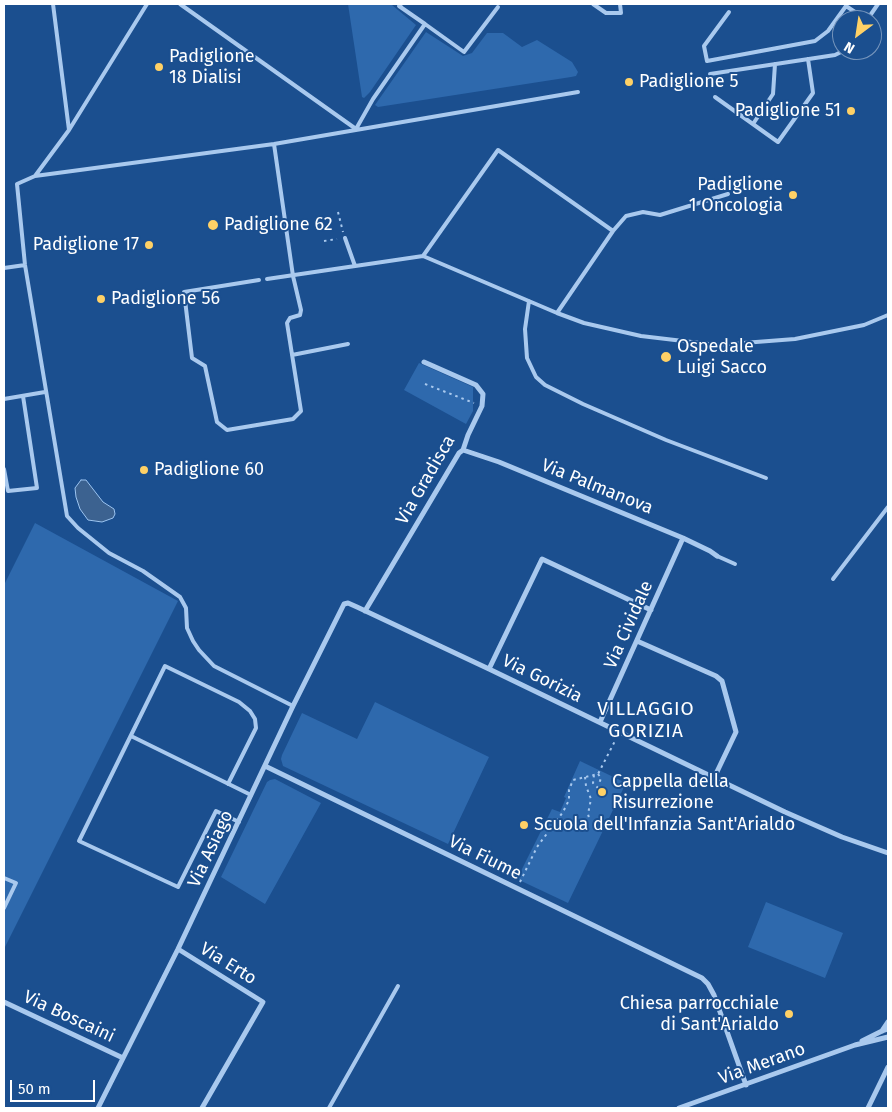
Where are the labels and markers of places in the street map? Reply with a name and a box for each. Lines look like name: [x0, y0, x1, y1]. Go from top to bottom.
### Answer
place label: Padiglione 18 Dialisi: [169, 46, 255, 88]
marker: Padiglione 18 Dialisi: [153, 61, 165, 73]
place label: Padiglione 5: [639, 71, 738, 93]
marker: Padiglione 5: [623, 76, 635, 88]
place label: Padiglione 51: [735, 100, 841, 122]
marker: Padiglione 51: [845, 105, 857, 117]
place label: Padiglione 1 Oncologia: [689, 174, 783, 216]
marker: Padiglione 1 Oncologia: [787, 189, 799, 201]
place label: Padiglione 62: [224, 214, 333, 236]
marker: Padiglione 62: [206, 218, 220, 232]
place label: Padiglione 17: [33, 234, 139, 256]
marker: Padiglione 17: [143, 239, 155, 251]
place label: Padiglione 56: [111, 288, 220, 310]
marker: Padiglione 56: [95, 293, 107, 305]
place label: Ospedale Luigi Sacco: [677, 336, 767, 378]
marker: Ospedale Luigi Sacco: [659, 350, 673, 364]
place label: Padiglione 60: [154, 459, 264, 481]
marker: Padiglione 60: [138, 464, 150, 476]
place label: Cappella della Risurrezione: [612, 771, 729, 814]
marker: Cappella della Risurrezione: [596, 786, 608, 798]
place label: Scuola dell'Infanzia Sant'Arialdo: [534, 814, 795, 836]
marker: Scuola dell'Infanzia Sant'Arialdo: [518, 819, 530, 831]
place label: Chiesa parrocchiale di Sant'Arialdo: [620, 993, 779, 1036]
marker: Chiesa parrocchiale di Sant'Arialdo: [783, 1008, 795, 1020]

